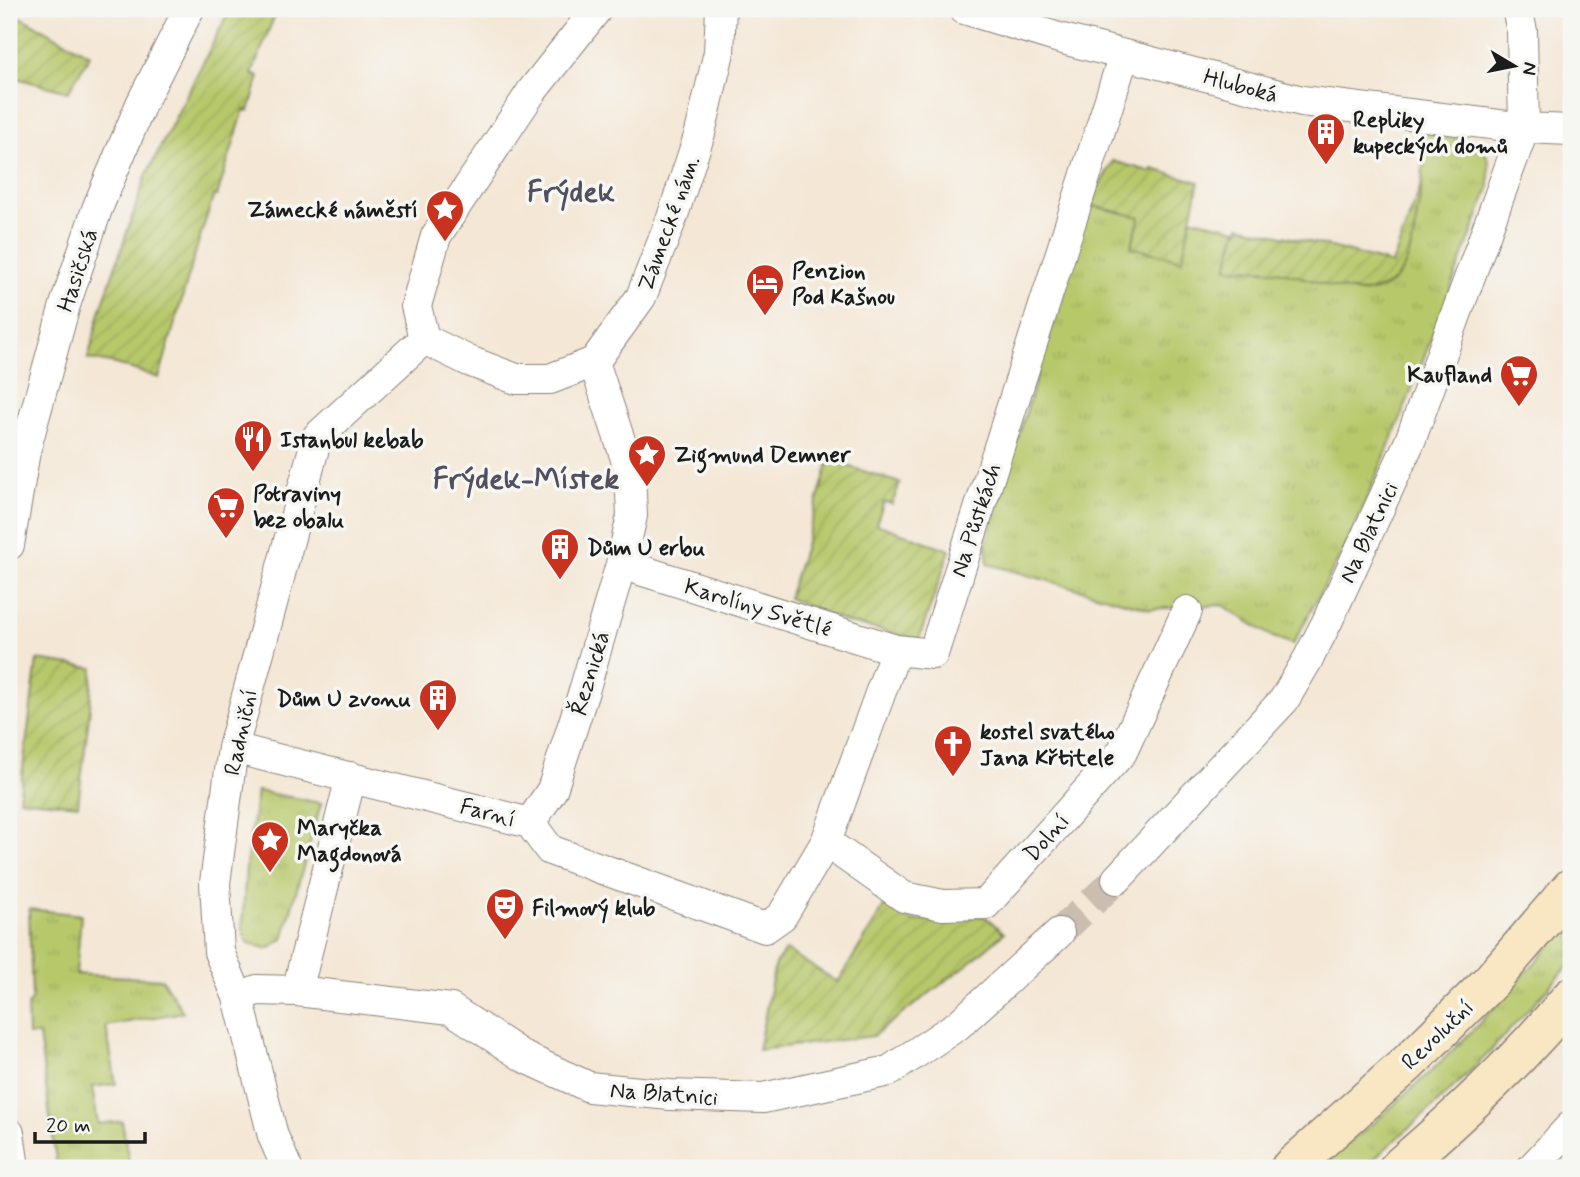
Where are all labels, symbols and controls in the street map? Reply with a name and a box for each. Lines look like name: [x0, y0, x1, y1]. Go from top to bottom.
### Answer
north arrow: [1478, 32, 1548, 102]
text: N: [1516, 60, 1543, 77]
street label: Hluboká: [1200, 63, 1281, 111]
place label: Repliky kupeckých domů: [1353, 106, 1508, 162]
building icon: Repliky kupeckých domů: [1305, 111, 1347, 166]
street label: Zámecké nám.: [632, 152, 708, 296]
district label: Frýdek: [527, 173, 615, 212]
place icon: Zámecké náměstí: [424, 188, 466, 243]
place label: Zámecké náměstí: [247, 196, 418, 226]
street label: Hasičská: [51, 225, 106, 316]
place label: Penzion Pod Kašnou: [792, 257, 895, 313]
hotel icon: Penzion Pod Kašnou: [744, 262, 786, 317]
supermarket icon: Kaufland: [1498, 353, 1540, 408]
place label: Kaufland: [1407, 361, 1492, 391]
restaurant icon: Istanbul kebab: [232, 418, 274, 473]
place label: Istanbul kebab: [280, 426, 424, 456]
place icon: Zigmund Demner: [626, 433, 668, 488]
place label: Zigmund Demner: [674, 441, 852, 474]
district label: Frýdek-Místek: [433, 460, 619, 499]
street label: Na Půstkách: [944, 460, 1009, 581]
street label: Na Blatnici: [1333, 477, 1406, 588]
place label: Potraviny bez obalu: [253, 480, 345, 536]
supermarket icon: Potraviny bez obalu: [205, 485, 247, 540]
building icon: Dům U erbu: [539, 526, 581, 581]
place label: Dům U erbu: [587, 534, 706, 564]
street label: Karolíny Světlé: [680, 572, 835, 646]
street label: Řeznická: [564, 628, 618, 719]
building icon: Dům U zvonu: [417, 677, 459, 732]
place label: Dům U zvonu: [276, 685, 411, 715]
street label: Radniční: [218, 687, 266, 778]
place label: kostel svatého Jana Křtitele: [980, 718, 1115, 774]
church icon: kostel svatého Jana Křtitele: [932, 723, 974, 778]
street label: Farní: [456, 792, 519, 836]
street label: Dolní: [1018, 808, 1077, 869]
place label: Maryčka Magdonová: [297, 814, 402, 873]
place icon: Maryčka Magdonová: [249, 819, 291, 874]
theatre icon: Filmový klub: [484, 886, 526, 941]
place label: Filmový klub: [532, 894, 655, 924]
street label: Revoluční: [1396, 993, 1481, 1077]
street label: Na Blatnici: [609, 1076, 719, 1114]
scale bar: [35, 1100, 145, 1144]
text: 20 m: [46, 1112, 91, 1140]

